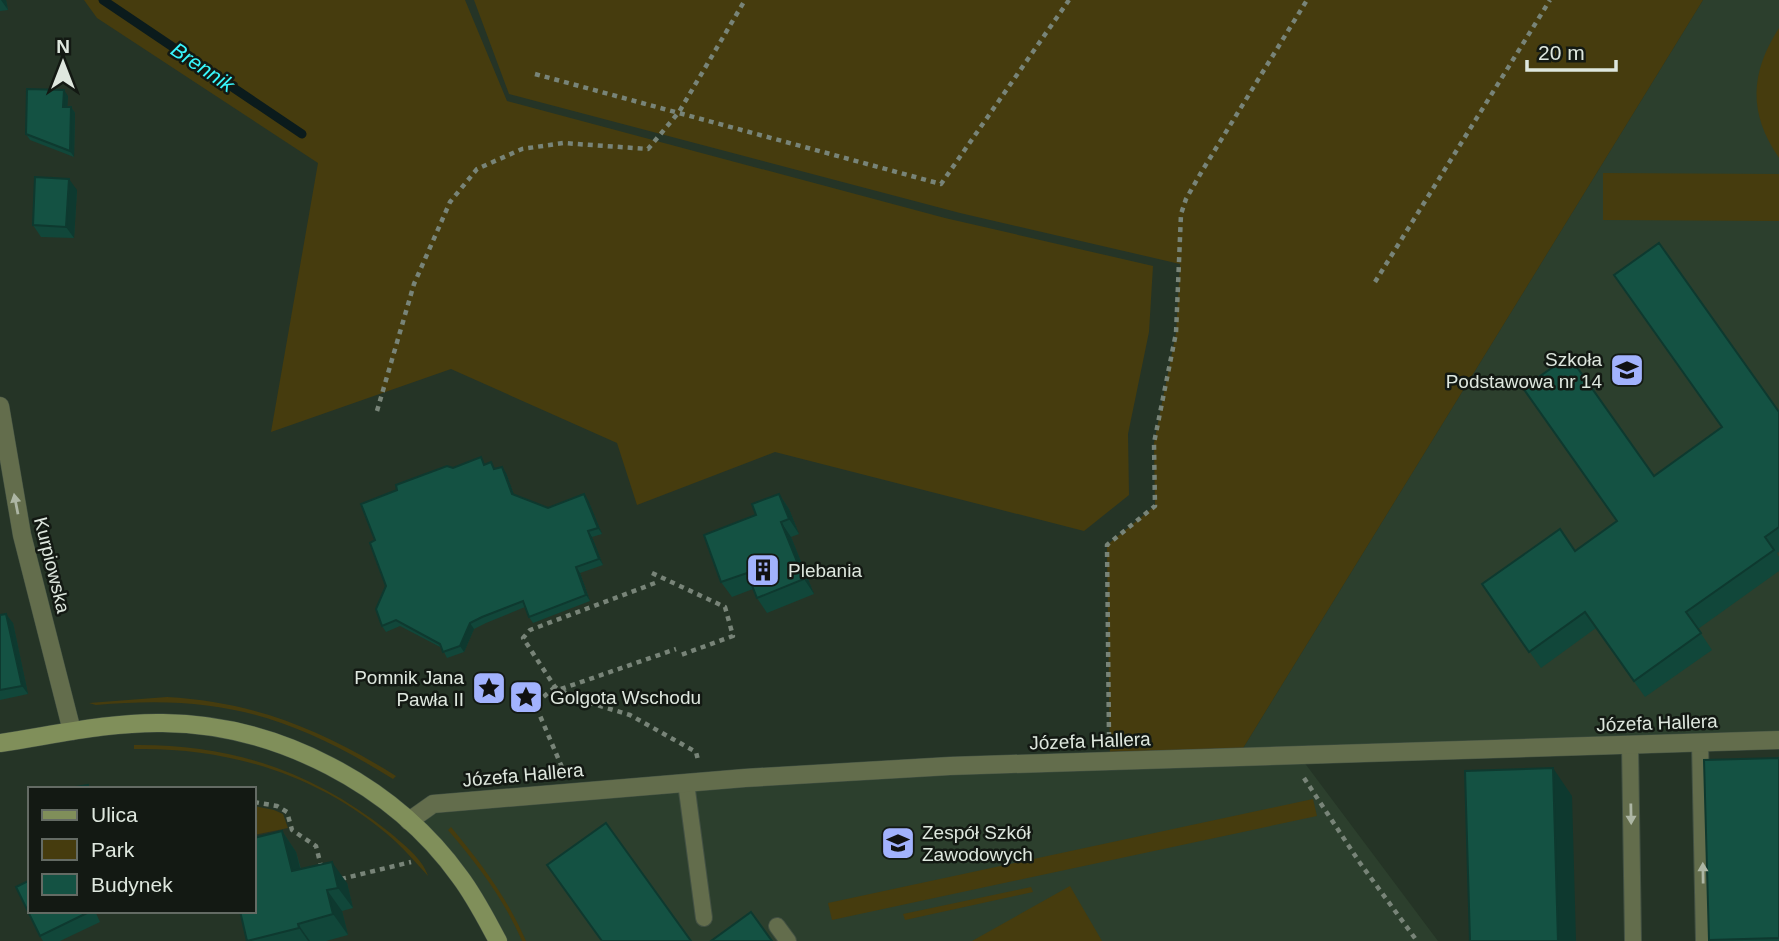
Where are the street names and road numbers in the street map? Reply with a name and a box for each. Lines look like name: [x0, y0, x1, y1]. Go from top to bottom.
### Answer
street label: Kurpiowska: [30, 515, 74, 616]
street label: Józefa Hallera: [1596, 710, 1718, 736]
street label: Józefa Hallera: [1029, 728, 1151, 754]
street label: Józefa Hallera: [462, 759, 585, 791]

